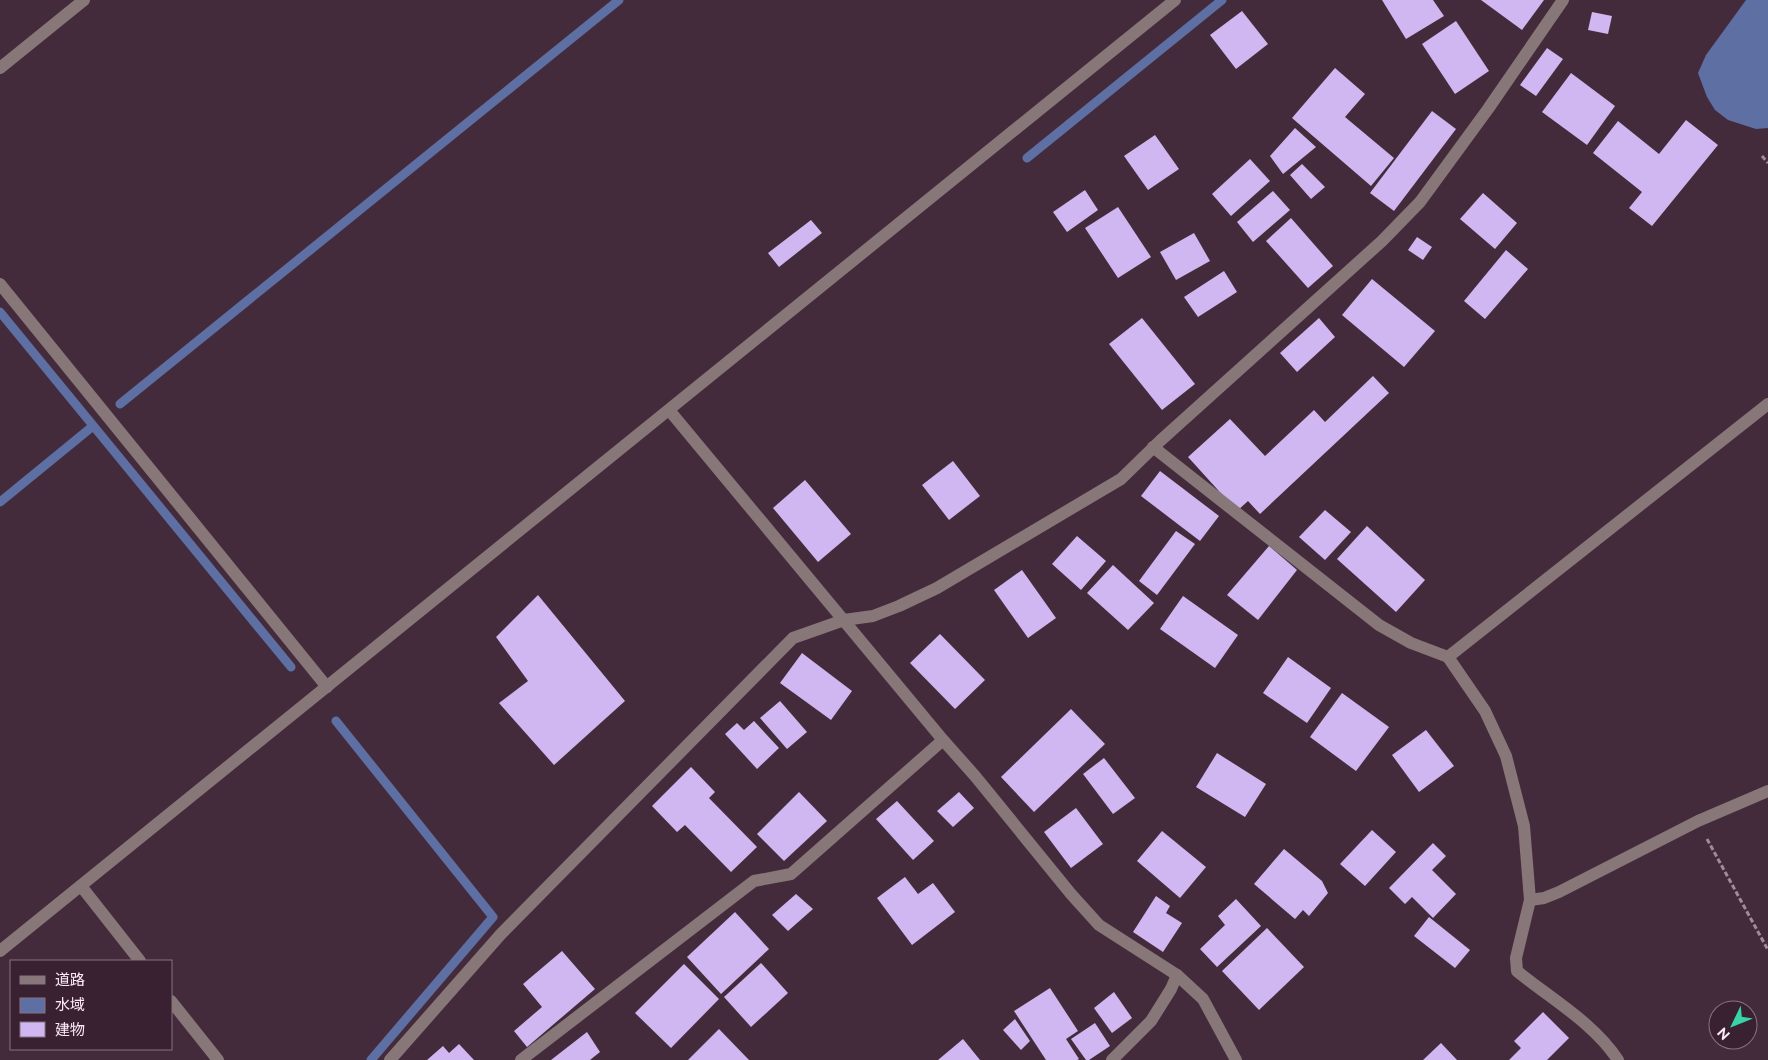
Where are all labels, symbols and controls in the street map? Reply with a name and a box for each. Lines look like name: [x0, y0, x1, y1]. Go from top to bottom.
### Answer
legend: [10, 960, 172, 1050]
text: 道路: [55, 971, 85, 989]
text: 水域: [55, 996, 85, 1014]
north arrow: [1708, 1000, 1758, 1050]
text: 建物: [55, 1021, 85, 1039]
text: N: [1714, 1025, 1733, 1043]

